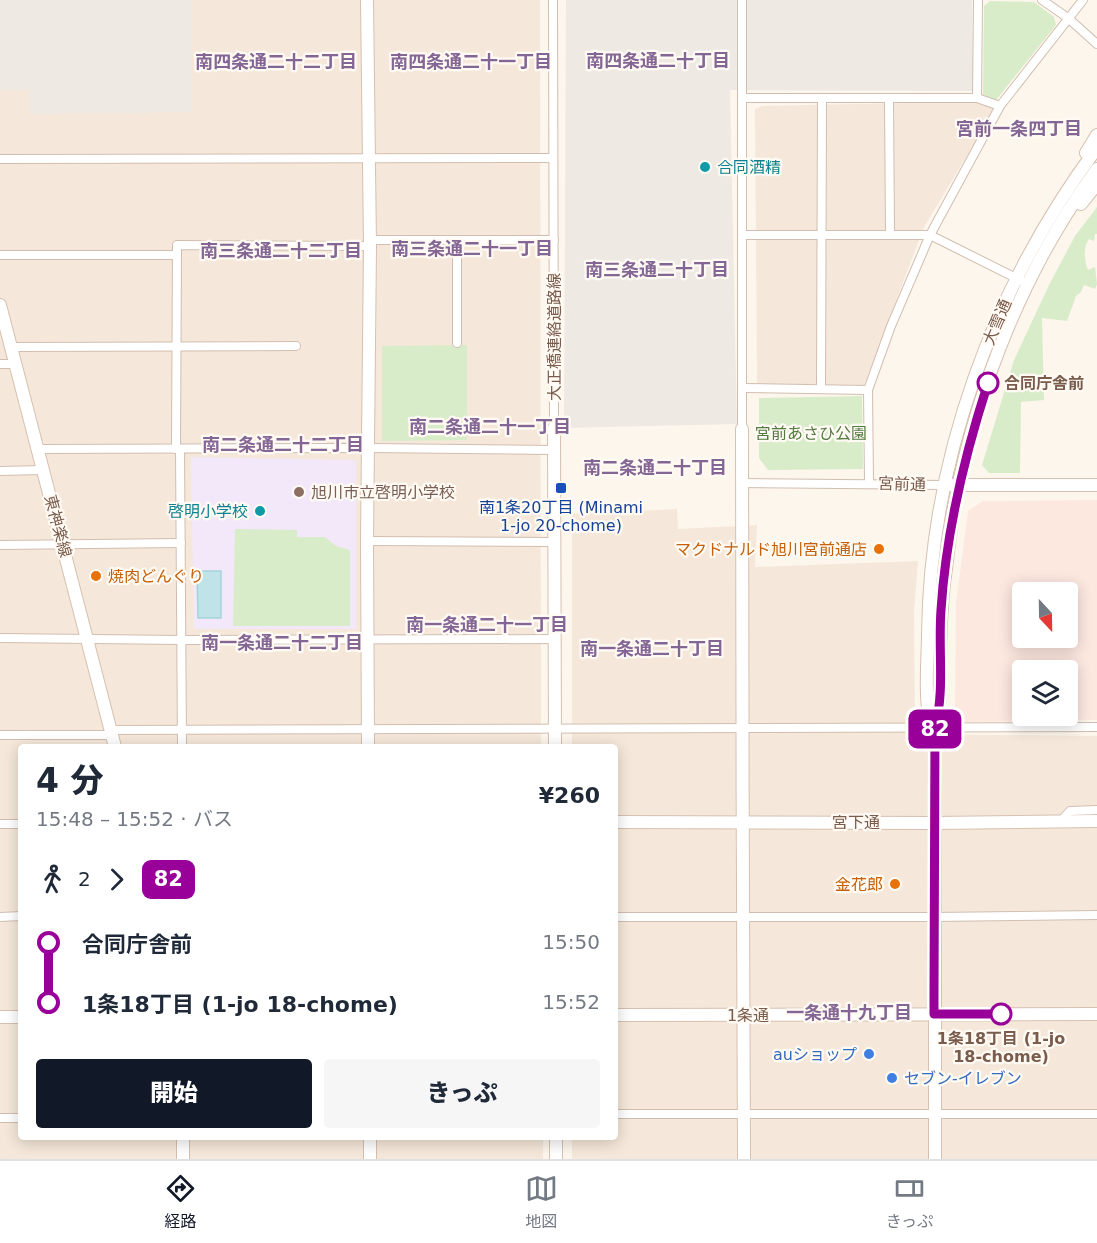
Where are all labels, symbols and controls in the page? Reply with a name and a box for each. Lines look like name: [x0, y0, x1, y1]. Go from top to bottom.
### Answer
district label: 南四条通二十丁目: [586, 50, 730, 71]
district label: 南四条通二十二丁目: [195, 51, 357, 72]
district label: 南四条通二十一丁目: [390, 51, 552, 72]
district label: 宮前一条四丁目: [956, 118, 1082, 139]
place label: 合同酒精: [717, 158, 781, 177]
marker: 合同酒精: [698, 160, 712, 174]
district label: 南三条通二十一丁目: [391, 238, 553, 259]
district label: 南三条通二十二丁目: [200, 240, 362, 261]
district label: 南三条通二十丁目: [585, 259, 729, 280]
street label: 大正橋連絡道路線: [545, 273, 564, 401]
street label: 大雪通: [979, 296, 1015, 348]
marker: 合同庁舎前: [977, 372, 999, 394]
place label: 合同庁舎前: [1004, 374, 1084, 393]
district label: 南二条通二十一丁目: [409, 416, 571, 437]
park label: 宮前あさひ公園: [755, 424, 867, 443]
district label: 南二条通二十二丁目: [202, 434, 364, 455]
district label: 南二条通二十丁目: [583, 457, 727, 478]
street label: 宮前通: [878, 474, 926, 494]
marker: 南1条20丁目 (Minami 1-jo 20-chome): [554, 481, 568, 495]
place label: 旭川市立啓明小学校: [311, 483, 455, 502]
marker: 旭川市立啓明小学校: [292, 485, 306, 499]
street label: 東神楽線: [41, 493, 75, 559]
place label: 南1条20丁目 (Minami 1-jo 20-chome): [479, 498, 643, 535]
place label: 啓明小学校: [168, 502, 248, 521]
marker: 啓明小学校: [253, 504, 267, 518]
place label: マクドナルド旭川宮前通店: [675, 540, 867, 559]
marker: マクドナルド旭川宮前通店: [872, 542, 886, 556]
place label: 焼肉どんぐり: [108, 567, 204, 586]
marker: 焼肉どんぐり: [89, 569, 103, 583]
north arrow: [1012, 582, 1078, 648]
map controls: [1012, 582, 1078, 726]
district label: 南一条通二十一丁目: [406, 614, 568, 635]
district label: 南一条通二十二丁目: [201, 632, 363, 653]
district label: 南一条通二十丁目: [580, 638, 724, 659]
button: layers: [1012, 660, 1078, 726]
line badge: 82: [908, 710, 962, 748]
text: 82: [920, 717, 950, 741]
text: 4 分: [36, 761, 103, 800]
text: ¥260: [539, 783, 600, 808]
text: 15:48 – 15:52 · バス: [36, 807, 233, 831]
street label: 宮下通: [832, 813, 880, 832]
icon: walk: [36, 863, 69, 896]
icon: forward: [100, 863, 133, 896]
text: 2: [78, 867, 91, 891]
text: 82: [154, 867, 183, 891]
place label: 金花郎: [835, 875, 883, 894]
marker: 金花郎: [888, 877, 902, 891]
text: 15:50: [542, 930, 600, 954]
text: 合同庁舎前: [82, 932, 192, 957]
text: 15:52: [542, 990, 600, 1014]
text: 1条18丁目 (1-jo 18-chome): [82, 992, 398, 1017]
district label: 一条通十九丁目: [786, 1002, 912, 1023]
marker: 1条18丁目 (1-jo 18-chome): [990, 1003, 1012, 1025]
street label: 1条通: [727, 1006, 769, 1025]
place label: 1条18丁目 (1-jo 18-chome): [937, 1029, 1065, 1066]
place label: auショップ: [773, 1045, 857, 1064]
marker: auショップ: [862, 1047, 876, 1061]
button: 開始: [36, 1059, 312, 1128]
button: きっぷ: [324, 1059, 600, 1128]
place label: セブン-イレブン: [904, 1069, 1022, 1088]
marker: セブン-イレブン: [885, 1071, 899, 1085]
tab: 経路: [164, 1172, 197, 1232]
tab: 地図: [525, 1172, 558, 1232]
tab: きっぷ: [886, 1172, 933, 1232]

